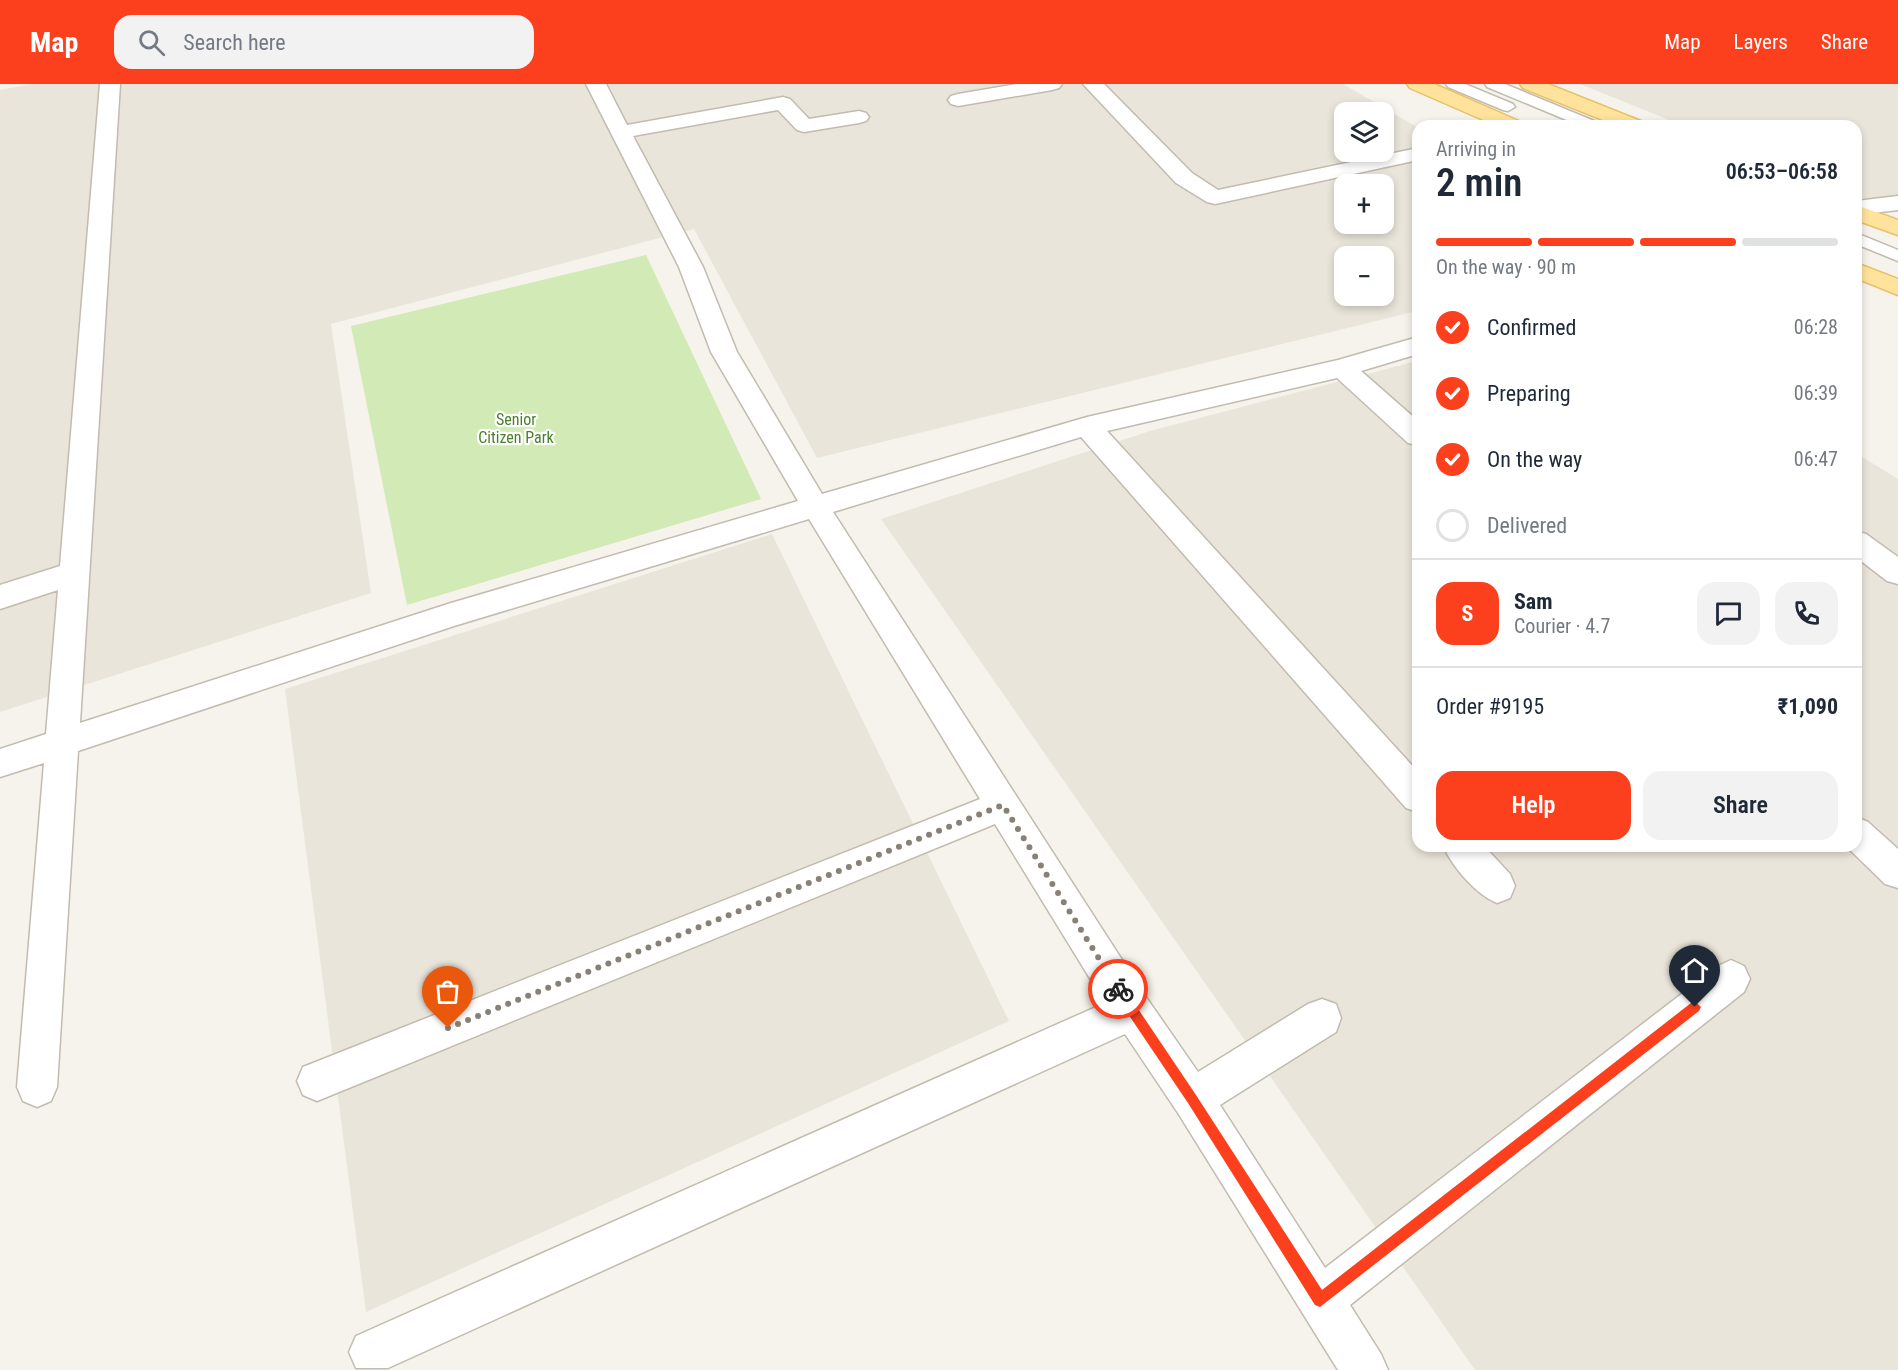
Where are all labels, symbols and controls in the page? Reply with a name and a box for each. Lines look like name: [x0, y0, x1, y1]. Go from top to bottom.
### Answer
search box: [114, 15, 534, 69]
text: Map: [30, 26, 78, 59]
icon: search: [135, 26, 168, 59]
text: Search here: [183, 30, 286, 55]
text: Map: [1664, 30, 1701, 54]
text: Layers: [1734, 30, 1788, 54]
text: Share: [1821, 30, 1868, 54]
map controls: [1334, 102, 1394, 306]
button: layers: [1334, 102, 1394, 162]
text: Arriving in: [1436, 137, 1516, 161]
text: 06:53–06:58: [1726, 159, 1838, 184]
text: 2 min: [1436, 160, 1522, 206]
button: +: [1334, 174, 1394, 234]
button: −: [1334, 246, 1394, 306]
text: On the way · 90 m: [1436, 255, 1576, 279]
icon: check: [1436, 311, 1469, 344]
text: Confirmed: [1487, 315, 1576, 340]
text: 06:28: [1794, 315, 1838, 339]
icon: check: [1436, 377, 1469, 410]
text: Preparing: [1487, 381, 1571, 406]
text: 06:39: [1794, 381, 1838, 405]
park label: Senior Citizen Park: [478, 410, 555, 447]
icon: check: [1436, 443, 1469, 476]
text: On the way: [1487, 447, 1582, 472]
text: 06:47: [1794, 447, 1838, 471]
text: Delivered: [1487, 513, 1567, 538]
button: chat: [1697, 582, 1760, 645]
button: phone: [1775, 582, 1838, 645]
text: Sam: [1514, 589, 1553, 614]
text: S: [1462, 601, 1473, 626]
text: Courier · 4.7: [1514, 614, 1610, 638]
text: Order #9195: [1436, 694, 1544, 719]
text: ₹1,090: [1778, 694, 1838, 719]
button: Help: [1436, 771, 1631, 840]
button: Share: [1643, 771, 1838, 840]
pin: [1669, 945, 1720, 1007]
icon: home: [1678, 954, 1711, 987]
courier: [1088, 959, 1148, 1019]
pin: [422, 966, 473, 1028]
icon: bike: [1102, 973, 1135, 1006]
icon: bag: [431, 975, 464, 1008]

